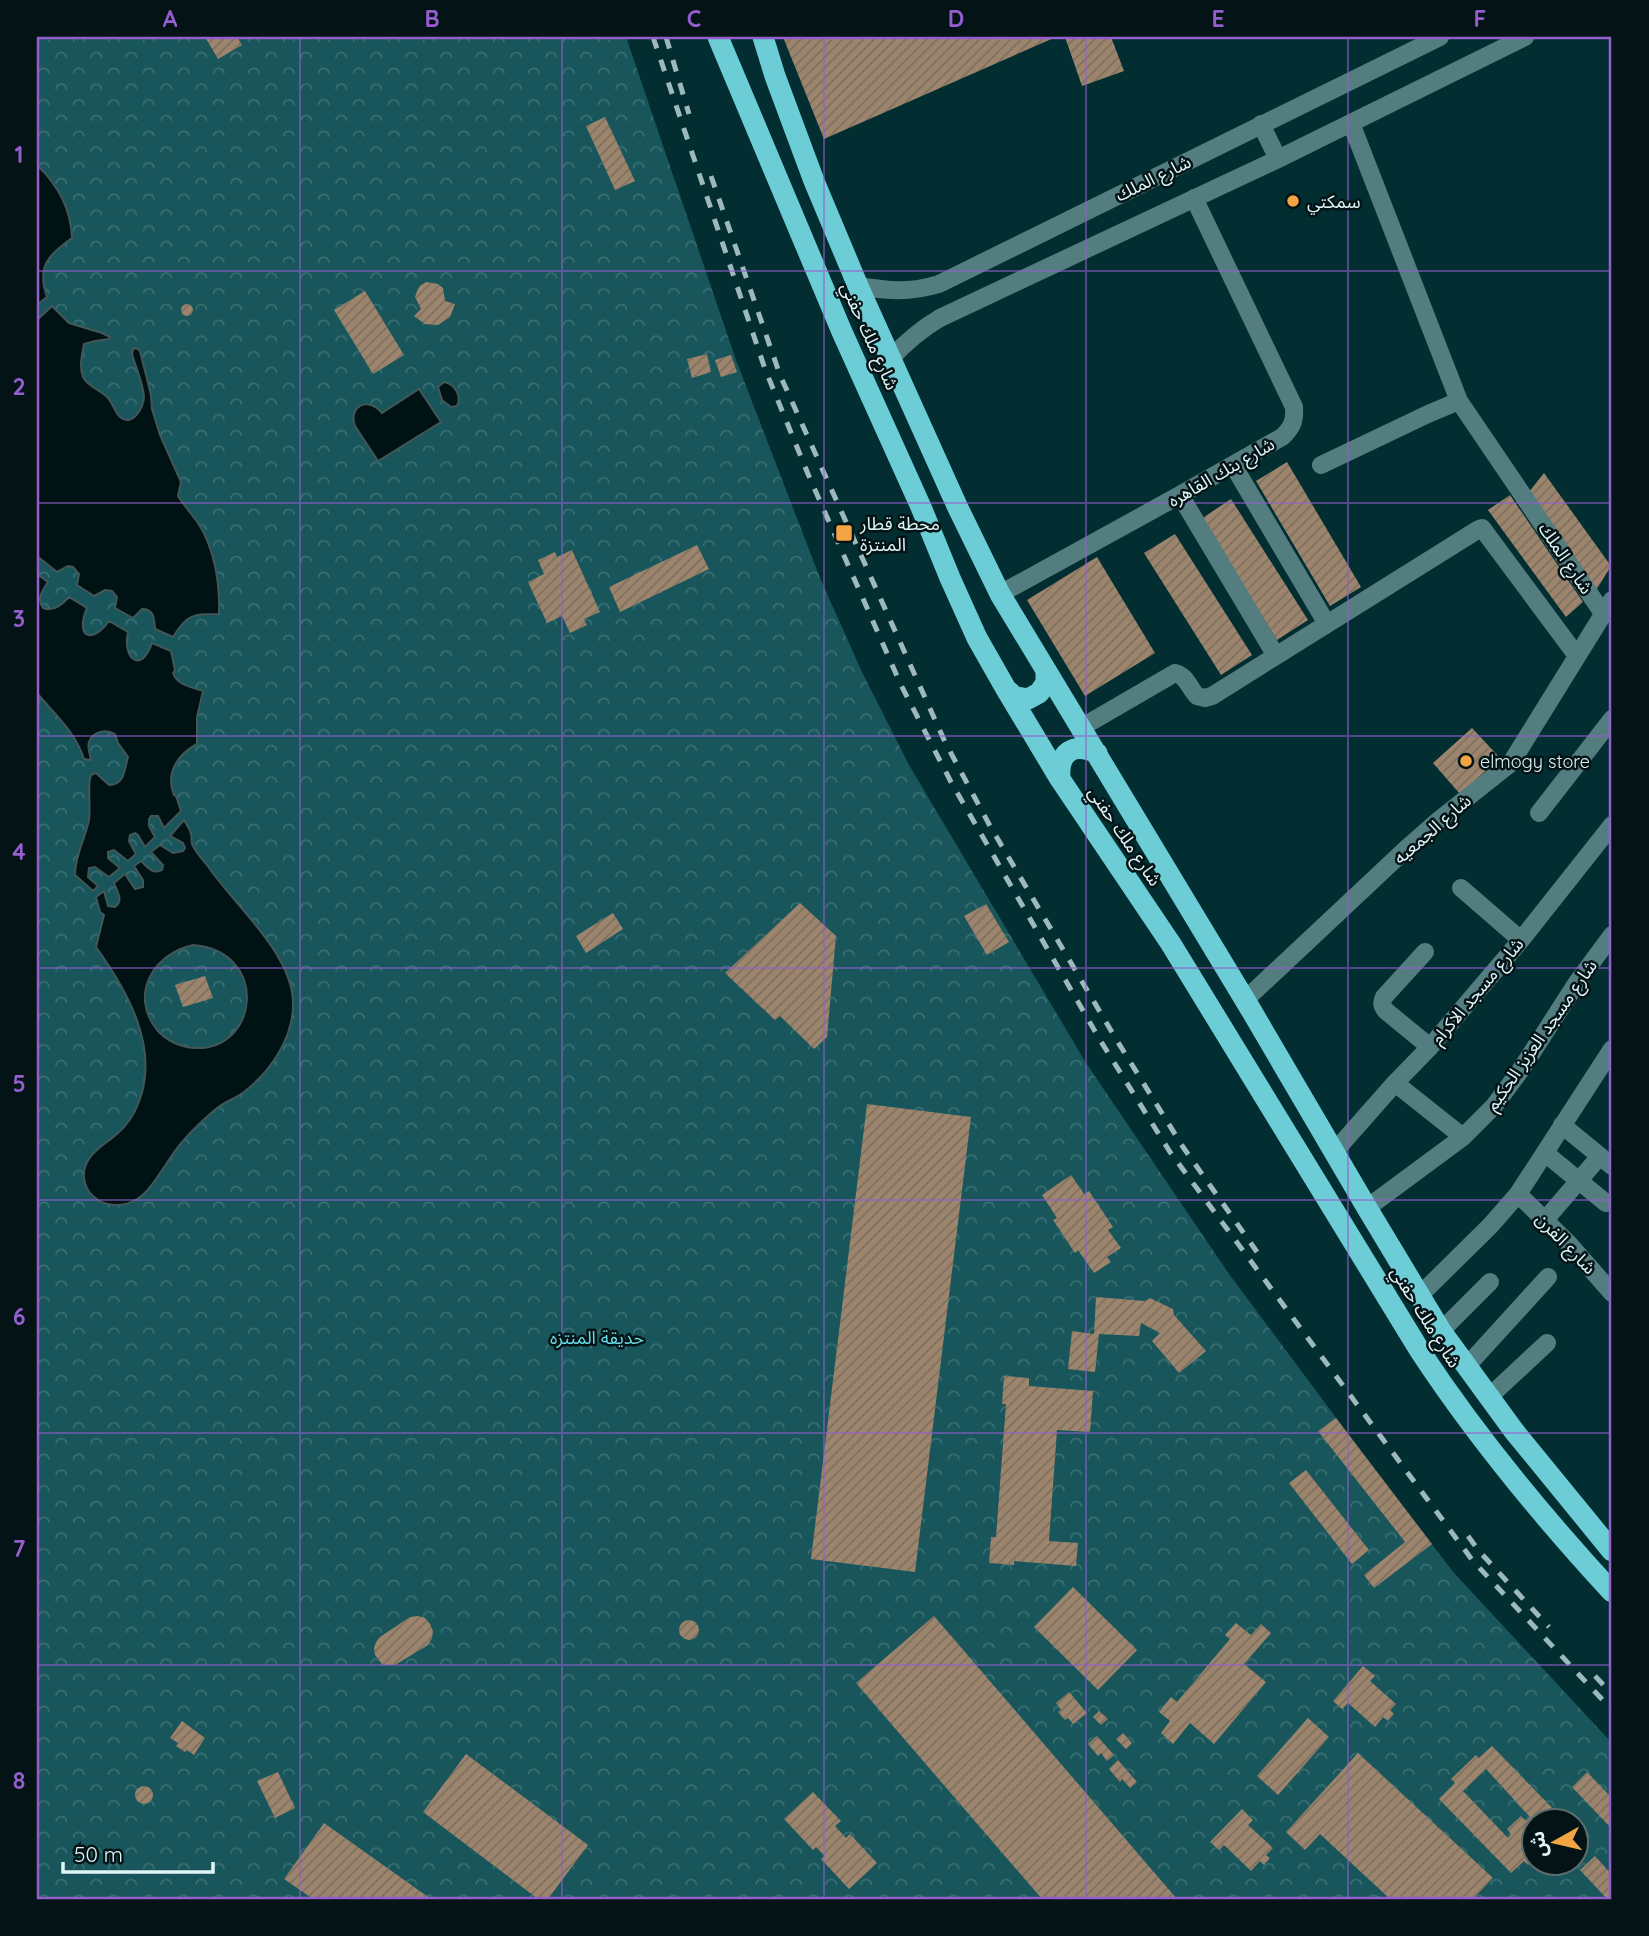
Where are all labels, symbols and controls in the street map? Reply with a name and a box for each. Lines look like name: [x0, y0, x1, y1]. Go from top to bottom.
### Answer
text: A: [163, 4, 178, 33]
text: B: [424, 4, 440, 33]
text: C: [687, 4, 701, 33]
text: D: [948, 4, 964, 33]
text: E: [1211, 4, 1225, 33]
text: F: [1474, 4, 1486, 33]
text: 1: [15, 140, 23, 169]
street label: شارع الملك: [1111, 150, 1196, 209]
place label: سمكتي: [1307, 190, 1361, 215]
marker: سمكتي: [1285, 193, 1301, 209]
street label: شارع ملك حفني: [833, 279, 904, 395]
text: 2: [12, 372, 26, 401]
street label: شارع بنك القاهره: [1163, 432, 1280, 514]
place label: محطة قطار المنتزة: [859, 512, 940, 556]
street label: شارع الملك: [1531, 518, 1598, 600]
marker: محطة قطار المنتزة: [834, 523, 854, 543]
text: 3: [13, 604, 25, 633]
place label: elmogy store: [1480, 750, 1590, 773]
marker: elmogy store: [1458, 753, 1474, 769]
street label: شارع ملك حفني: [1081, 782, 1167, 892]
street label: شارع الجمعيه: [1388, 789, 1478, 871]
text: 4: [12, 837, 26, 866]
street label: شارع مسجد الاكرام: [1426, 933, 1531, 1051]
street label: شارع مسجد العزيز الحكيم: [1480, 955, 1604, 1117]
text: 5: [12, 1069, 26, 1098]
street label: شارع الفرن: [1529, 1207, 1601, 1281]
street label: شارع ملك حفني: [1383, 1262, 1466, 1374]
text: 6: [13, 1302, 25, 1331]
park label: حديقة المنتزه: [550, 1326, 644, 1349]
text: 7: [13, 1534, 26, 1563]
text: 8: [13, 1766, 25, 1795]
north arrow: [1520, 1806, 1590, 1876]
text: ش: [1524, 1830, 1552, 1859]
scale bar: [63, 1831, 214, 1875]
text: 50 m: [74, 1841, 123, 1867]

